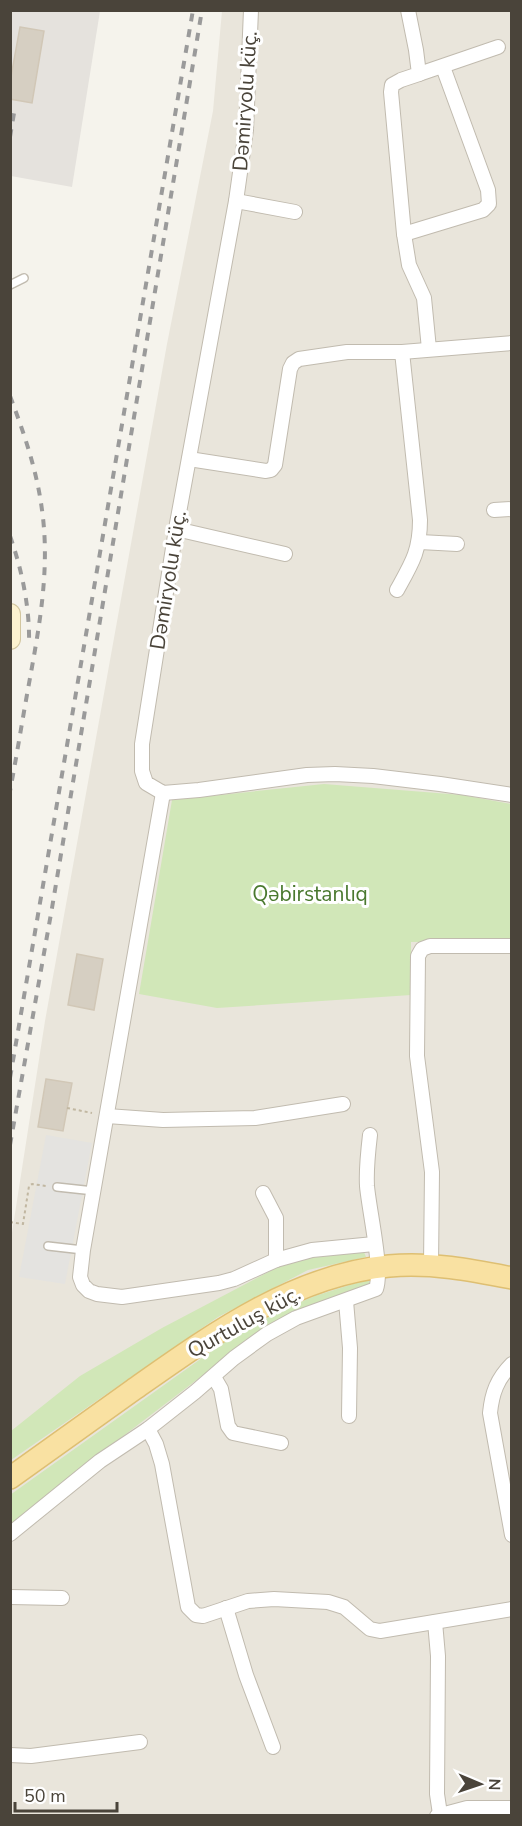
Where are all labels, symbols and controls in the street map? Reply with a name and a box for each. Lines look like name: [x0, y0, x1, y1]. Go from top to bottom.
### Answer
street label: Dəmiryolu küç.: [226, 30, 264, 172]
street label: Dəmiryolu küç.: [143, 508, 193, 652]
park label: Qəbirstanlıq: [252, 880, 368, 908]
street label: Qurtuluş küç.: [182, 1279, 306, 1365]
north arrow: [450, 1754, 510, 1814]
scale bar: [15, 1775, 117, 1813]
text: N: [483, 1778, 505, 1791]
text: 50 m: [24, 1784, 66, 1808]

